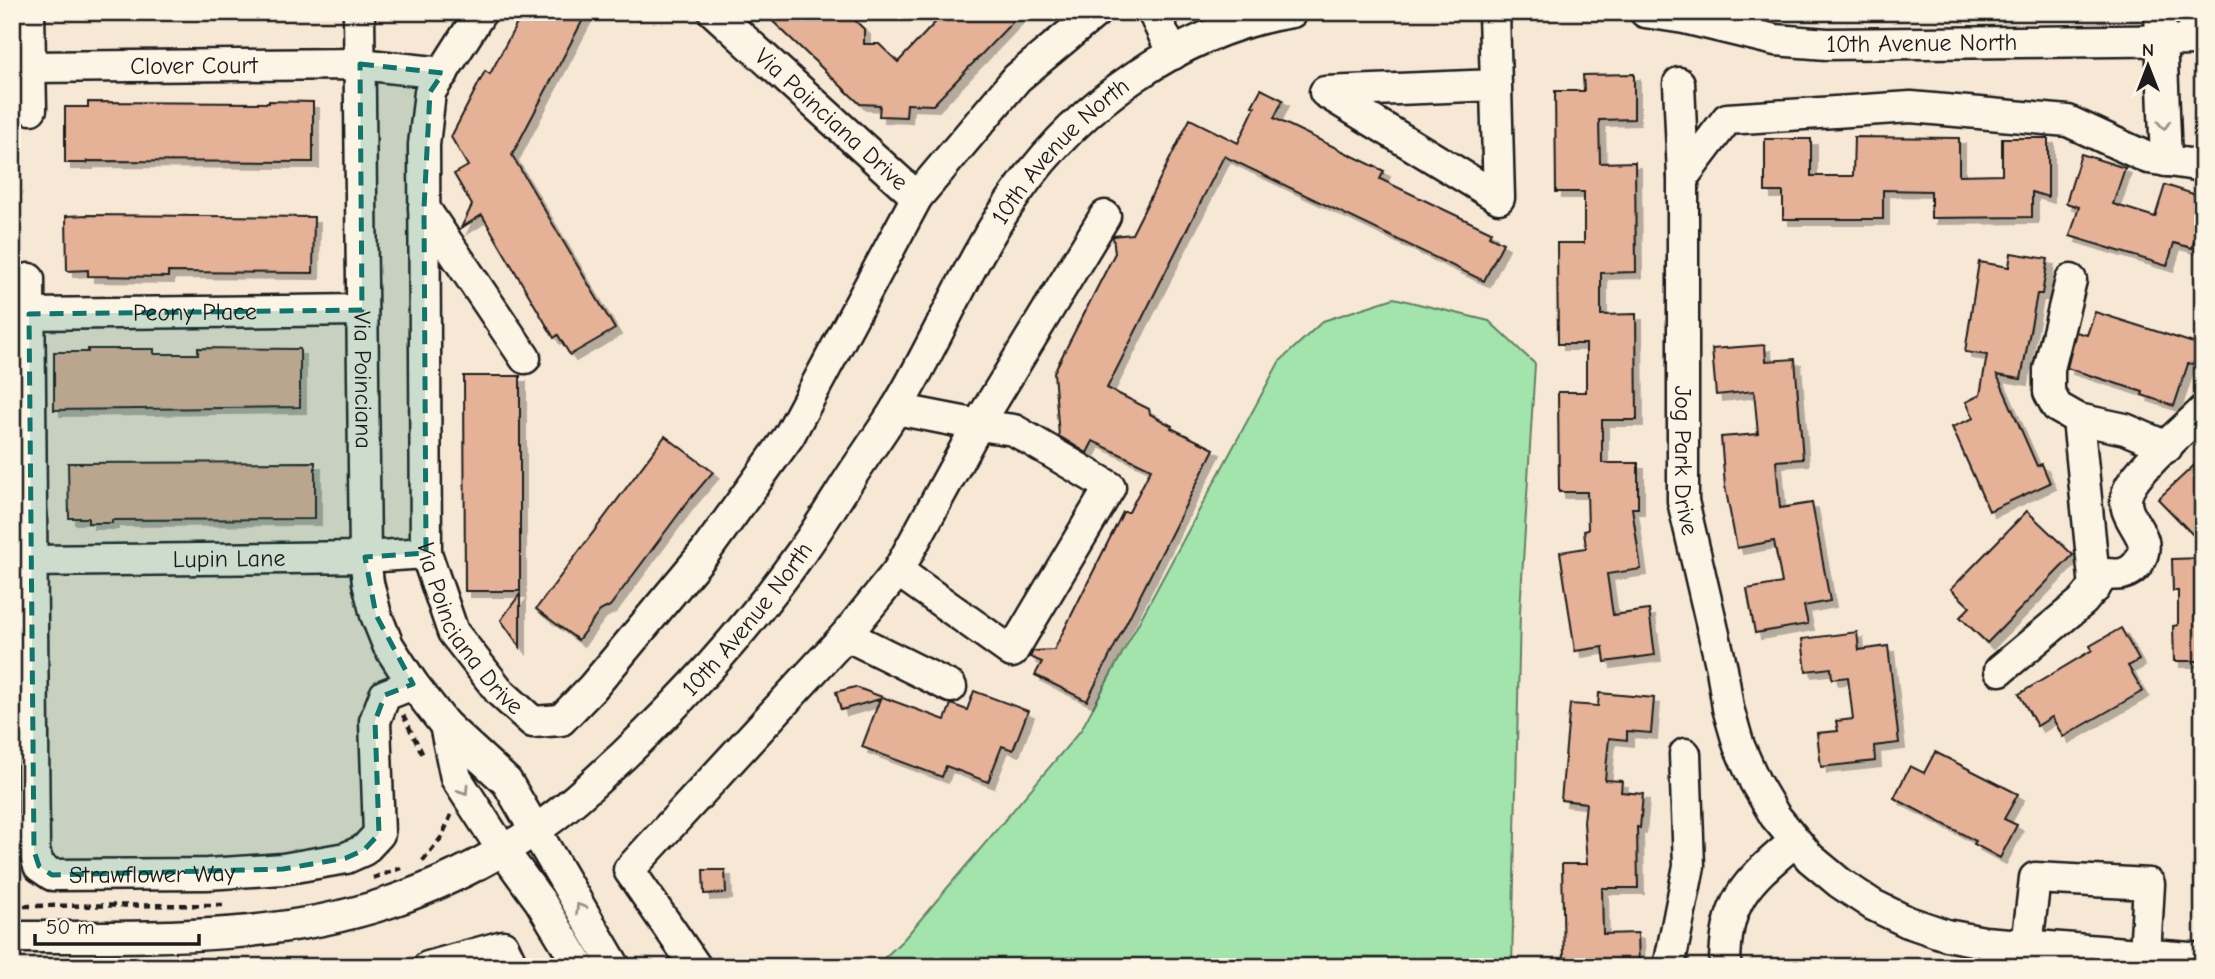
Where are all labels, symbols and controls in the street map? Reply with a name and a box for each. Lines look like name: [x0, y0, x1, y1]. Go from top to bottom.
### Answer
street label: 10th Avenue North: [1826, 28, 2017, 58]
north arrow: [2114, 32, 2184, 102]
text: N: [2142, 39, 2154, 61]
street label: Via Poinciana Drive: [749, 42, 914, 196]
street label: Clover Court: [130, 51, 259, 80]
street label: 10th Avenue North: [985, 71, 1134, 229]
one-way arrow: [2157, 120, 2172, 131]
street label: Peony Place: [133, 297, 257, 327]
street label: Via Poinciana: [348, 311, 378, 449]
street label: Jog Park Drive: [1669, 385, 1704, 538]
street label: 10th Avenue North: [676, 536, 818, 702]
street label: Via Poinciana Drive: [412, 542, 529, 720]
street label: Lupin Lane: [172, 544, 286, 573]
one-way arrow: [456, 782, 469, 795]
street label: Strawflower Way: [69, 858, 237, 889]
scale bar: [35, 902, 200, 946]
one-way arrow: [576, 903, 589, 916]
text: 50 m: [46, 915, 95, 939]

